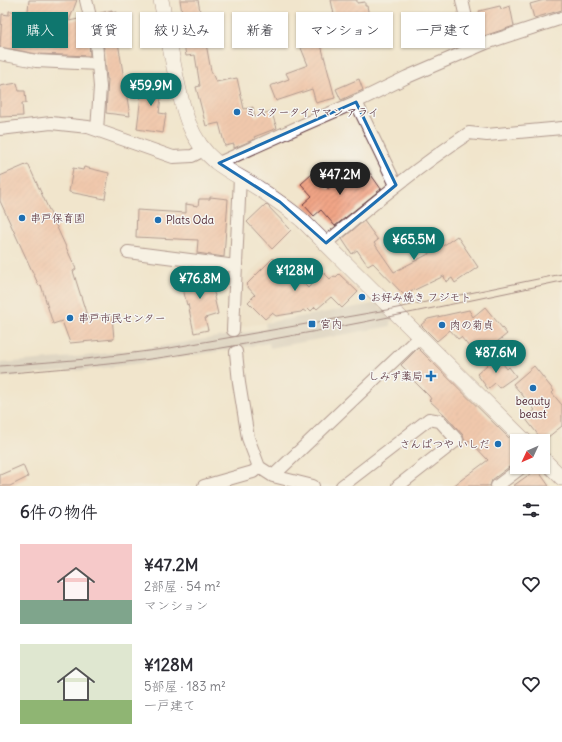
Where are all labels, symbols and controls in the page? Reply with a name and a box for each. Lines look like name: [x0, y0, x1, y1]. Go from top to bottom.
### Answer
chip: 購入: [12, 12, 68, 48]
chip: 賃貸: [76, 12, 132, 48]
chip: 絞り込み: [140, 12, 224, 48]
chip: 新着: [232, 12, 288, 48]
chip: マンション: [296, 12, 393, 48]
chip: 一戸建て: [401, 12, 485, 48]
pin: ¥59.9M: [118, 73, 184, 107]
text: ¥59.9M: [129, 77, 173, 94]
place label: ミスタータイヤマン アライ: [245, 105, 379, 119]
marker: ミスタータイヤマン アライ: [232, 107, 242, 117]
pin: ¥47.2M: [307, 162, 373, 196]
text: ¥47.2M: [319, 166, 361, 183]
place label: 串戸保育園: [30, 211, 85, 225]
marker: 串戸保育園: [17, 213, 27, 223]
place label: Plats Oda: [166, 213, 214, 227]
marker: Plats Oda: [153, 215, 163, 225]
pin: ¥65.5M: [381, 227, 447, 261]
text: ¥65.5M: [392, 231, 436, 248]
pin: ¥128M: [267, 258, 323, 292]
text: ¥128M: [276, 262, 314, 279]
pin: ¥76.8M: [167, 266, 233, 300]
text: ¥76.8M: [179, 270, 221, 287]
place label: お好み焼き フジモト: [370, 290, 472, 304]
marker: お好み焼き フジモト: [357, 292, 367, 302]
place label: 串戸市民センター: [78, 311, 166, 325]
marker: 串戸市民センター: [65, 313, 75, 323]
place label: 宮内: [320, 317, 342, 331]
place label: 肉の菊貞: [450, 318, 494, 332]
marker: 宮内: [307, 319, 317, 329]
marker: 肉の菊貞: [437, 320, 447, 330]
pin: ¥87.6M: [463, 340, 529, 374]
text: ¥87.6M: [475, 344, 517, 361]
place label: しみず薬局: [368, 369, 423, 383]
marker: しみず薬局: [426, 371, 436, 381]
marker: beauty beast: [528, 383, 538, 393]
place label: beauty beast: [516, 394, 550, 421]
north arrow: [510, 434, 550, 474]
map controls: [510, 434, 550, 474]
place label: さんぱつや いしだ: [399, 437, 490, 451]
marker: さんぱつや いしだ: [493, 439, 503, 449]
icon: filters: [520, 499, 542, 521]
text: 6件の物件: [20, 501, 98, 523]
text: ¥47.2M: [144, 554, 199, 576]
icon: home: [52, 560, 100, 608]
icon: heart: [520, 573, 542, 595]
text: 2部屋 · 54 m²: [144, 578, 221, 595]
text: マンション: [144, 597, 208, 614]
text: ¥128M: [144, 654, 194, 676]
icon: home: [52, 660, 100, 708]
icon: heart: [520, 673, 542, 695]
text: 5部屋 · 183 m²: [144, 678, 226, 695]
text: 一戸建て: [144, 697, 196, 714]

